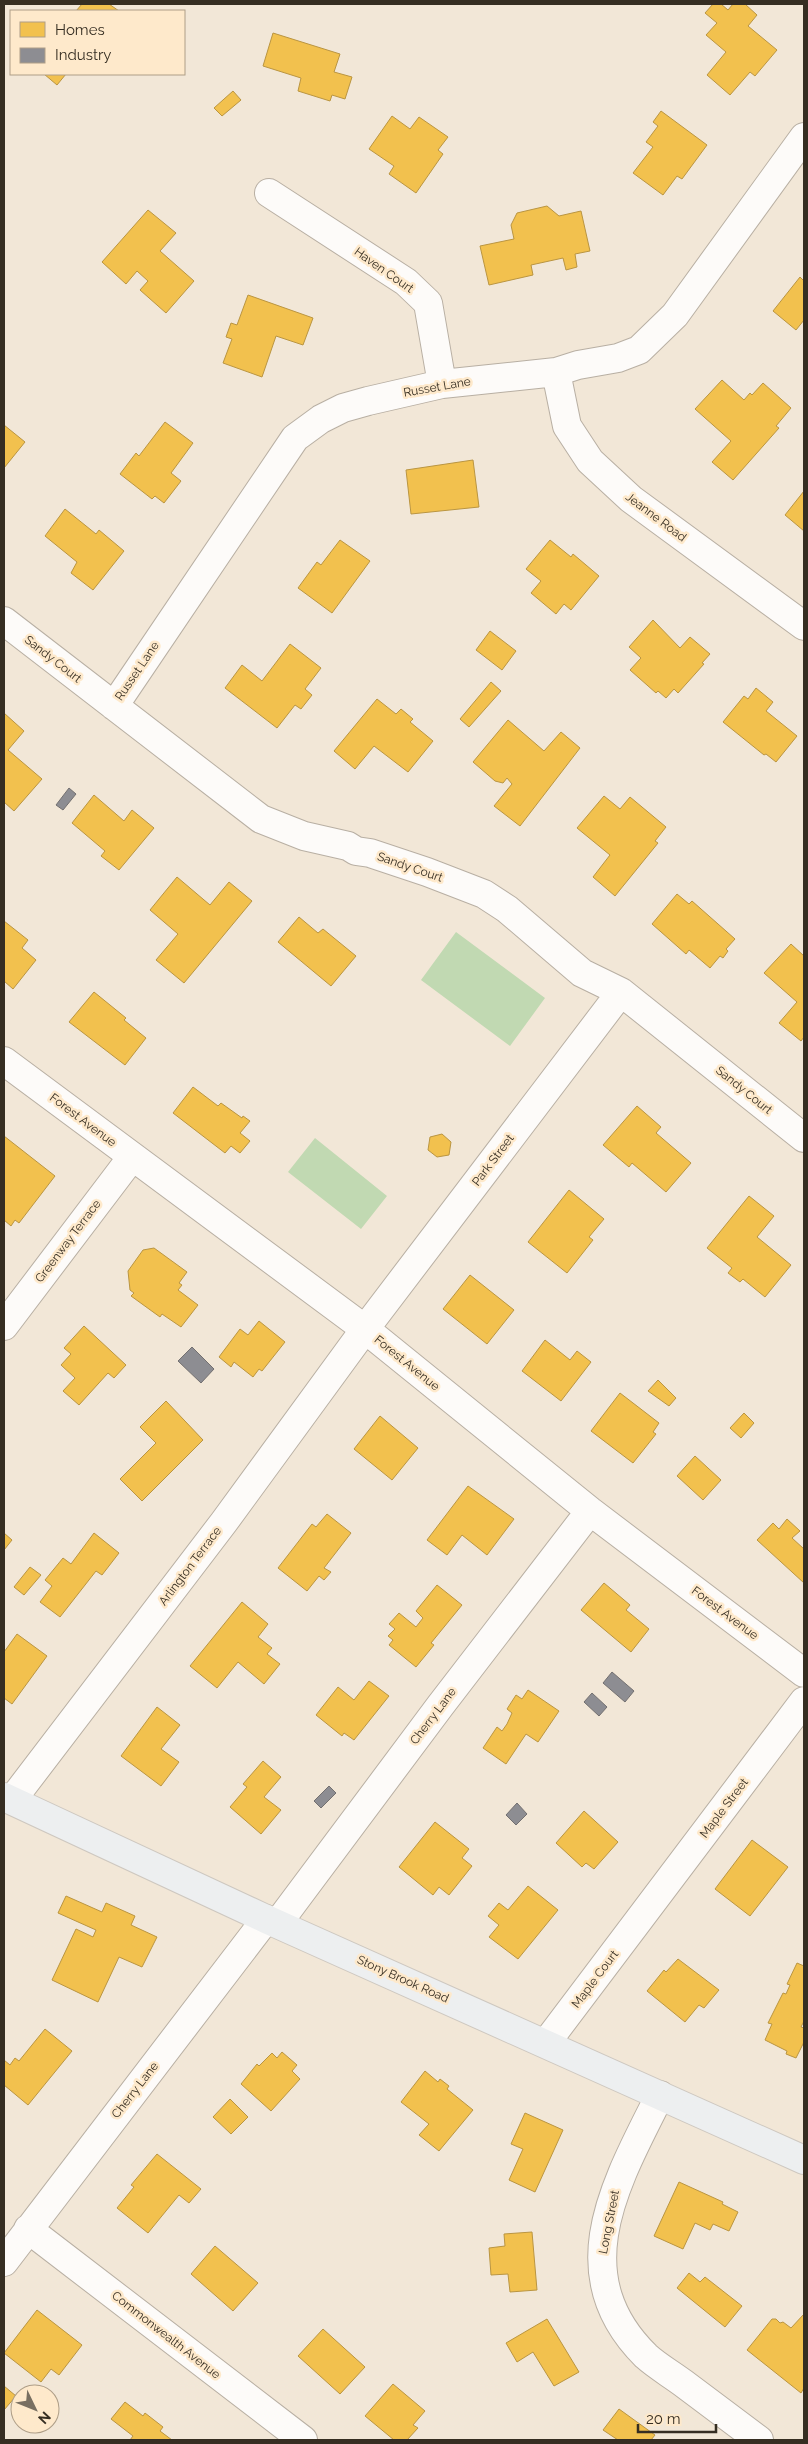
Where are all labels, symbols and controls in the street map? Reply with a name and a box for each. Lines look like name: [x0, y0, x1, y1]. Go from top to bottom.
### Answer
legend: [10, 10, 185, 75]
text: Homes: [55, 21, 105, 39]
text: Industry: [55, 46, 111, 64]
street label: Haven Court: [352, 244, 416, 296]
street label: Russet Lane: [402, 374, 472, 400]
street label: Jeanne Road: [623, 490, 689, 544]
street label: Sandy Court: [22, 632, 84, 686]
street label: Russet Lane: [112, 639, 162, 703]
street label: Sandy Court: [375, 849, 445, 885]
street label: Sandy Court: [713, 1063, 775, 1117]
street label: Forest Avenue: [47, 1090, 119, 1150]
street label: Park Street: [469, 1131, 517, 1189]
street label: Greenway Terrace: [32, 1197, 104, 1285]
street label: Forest Avenue: [372, 1333, 442, 1393]
street label: Arlington Terrace: [156, 1524, 224, 1608]
street label: Forest Avenue: [689, 1583, 761, 1643]
street label: Cherry Lane: [407, 1685, 459, 1747]
street label: Maple Street: [697, 1775, 751, 1841]
street label: Maple Court: [569, 1947, 621, 2011]
street label: Stony Brook Road: [355, 1953, 451, 2005]
street label: Cherry Lane: [109, 2059, 161, 2121]
street label: Long Street: [596, 2189, 622, 2255]
street label: Commonwealth Avenue: [109, 2288, 223, 2382]
north arrow: [10, 2384, 60, 2434]
scale bar: [638, 2402, 716, 2434]
text: N: [35, 2409, 54, 2427]
text: 20 m: [646, 2410, 681, 2428]

